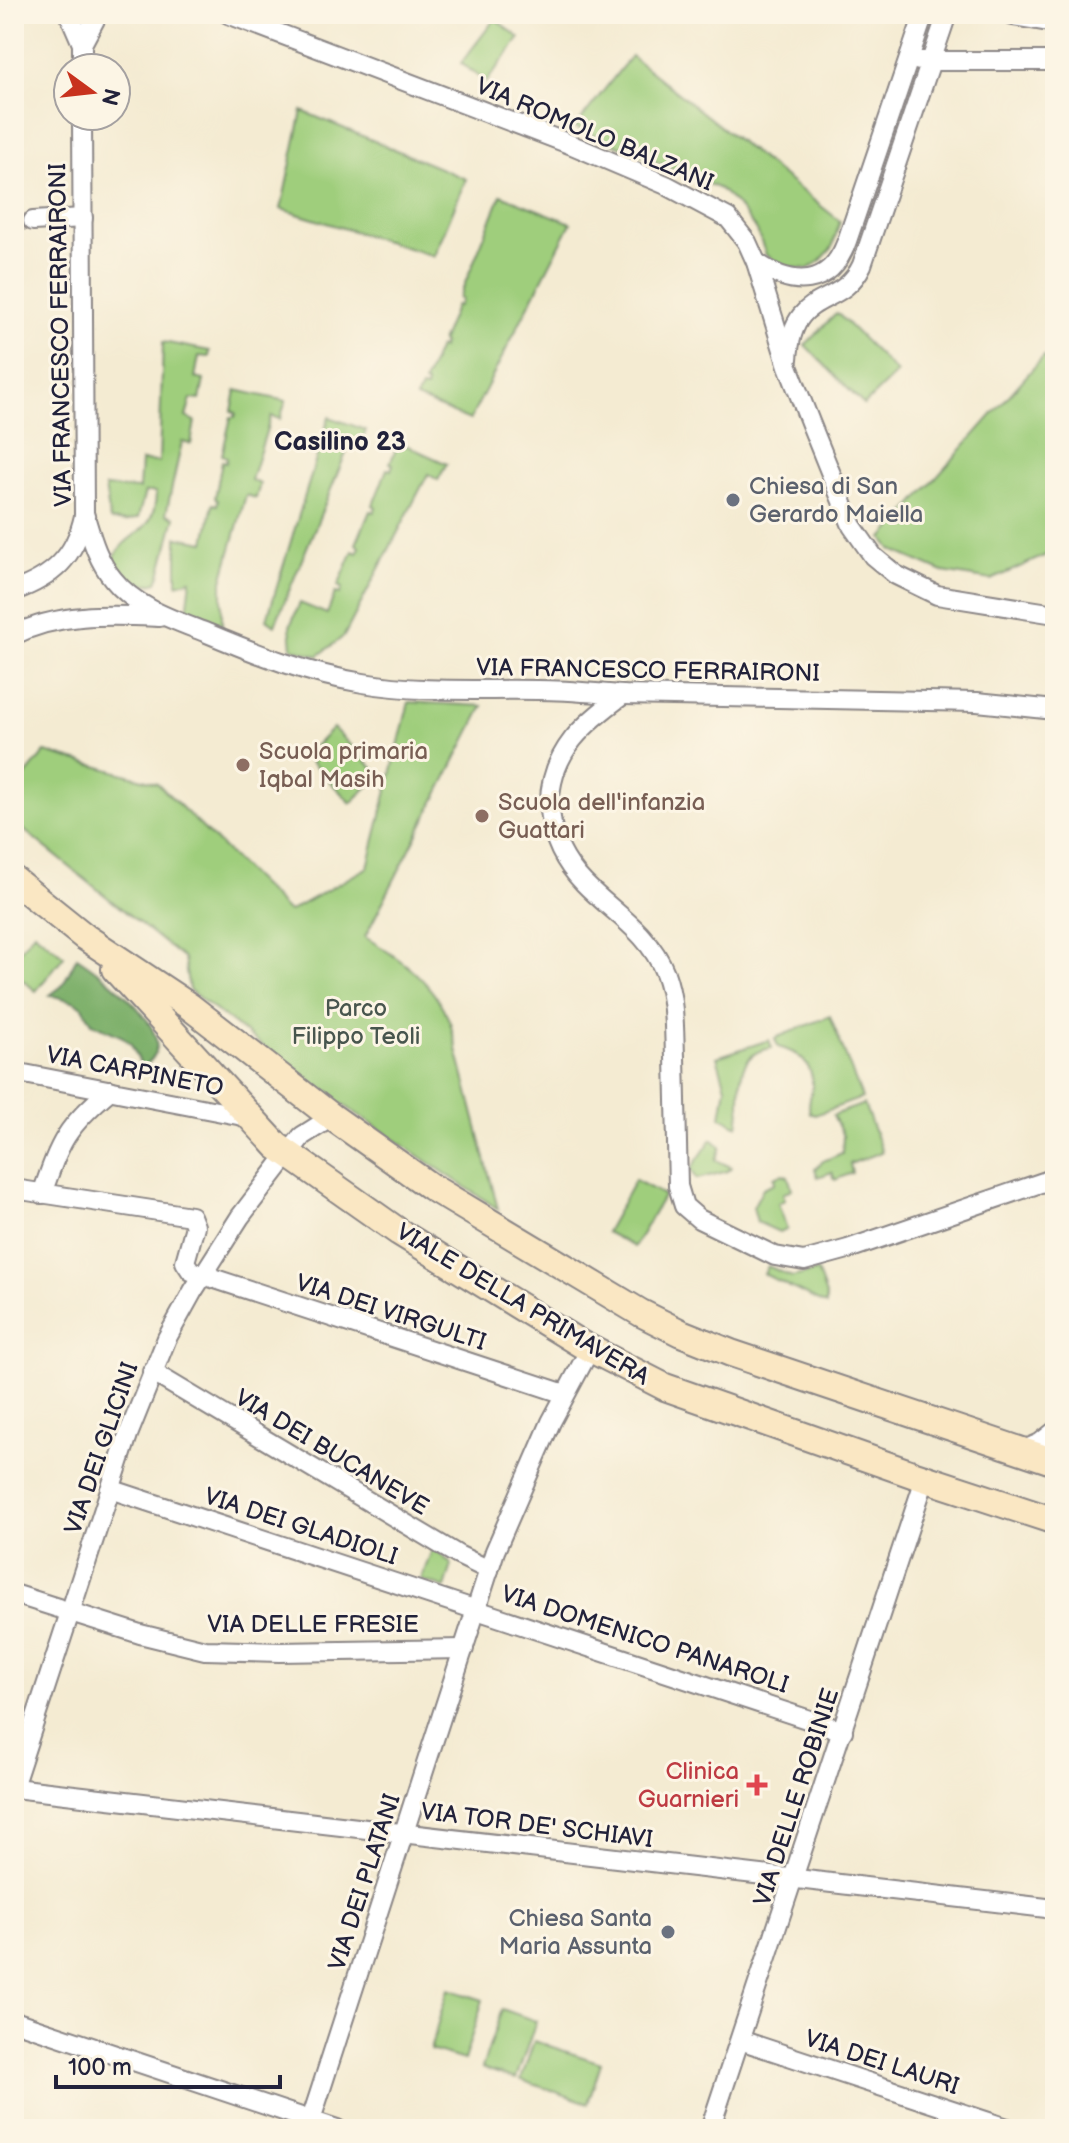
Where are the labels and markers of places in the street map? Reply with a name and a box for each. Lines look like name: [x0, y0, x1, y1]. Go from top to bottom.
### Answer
place label: Chiesa di San Gerardo Maiella: [749, 472, 923, 529]
marker: Chiesa di San Gerardo Maiella: [724, 491, 742, 509]
place label: Scuola primaria Iqbal Masih: [259, 737, 428, 794]
marker: Scuola primaria Iqbal Masih: [234, 756, 252, 774]
place label: Scuola dell'infanzia Guattari: [498, 788, 705, 845]
marker: Scuola dell'infanzia Guattari: [473, 807, 491, 825]
place label: Clinica Guarnieri: [638, 1757, 739, 1814]
marker: Clinica Guarnieri: [746, 1774, 768, 1796]
place label: Chiesa Santa Maria Assunta: [499, 1904, 652, 1961]
marker: Chiesa Santa Maria Assunta: [659, 1923, 677, 1941]

